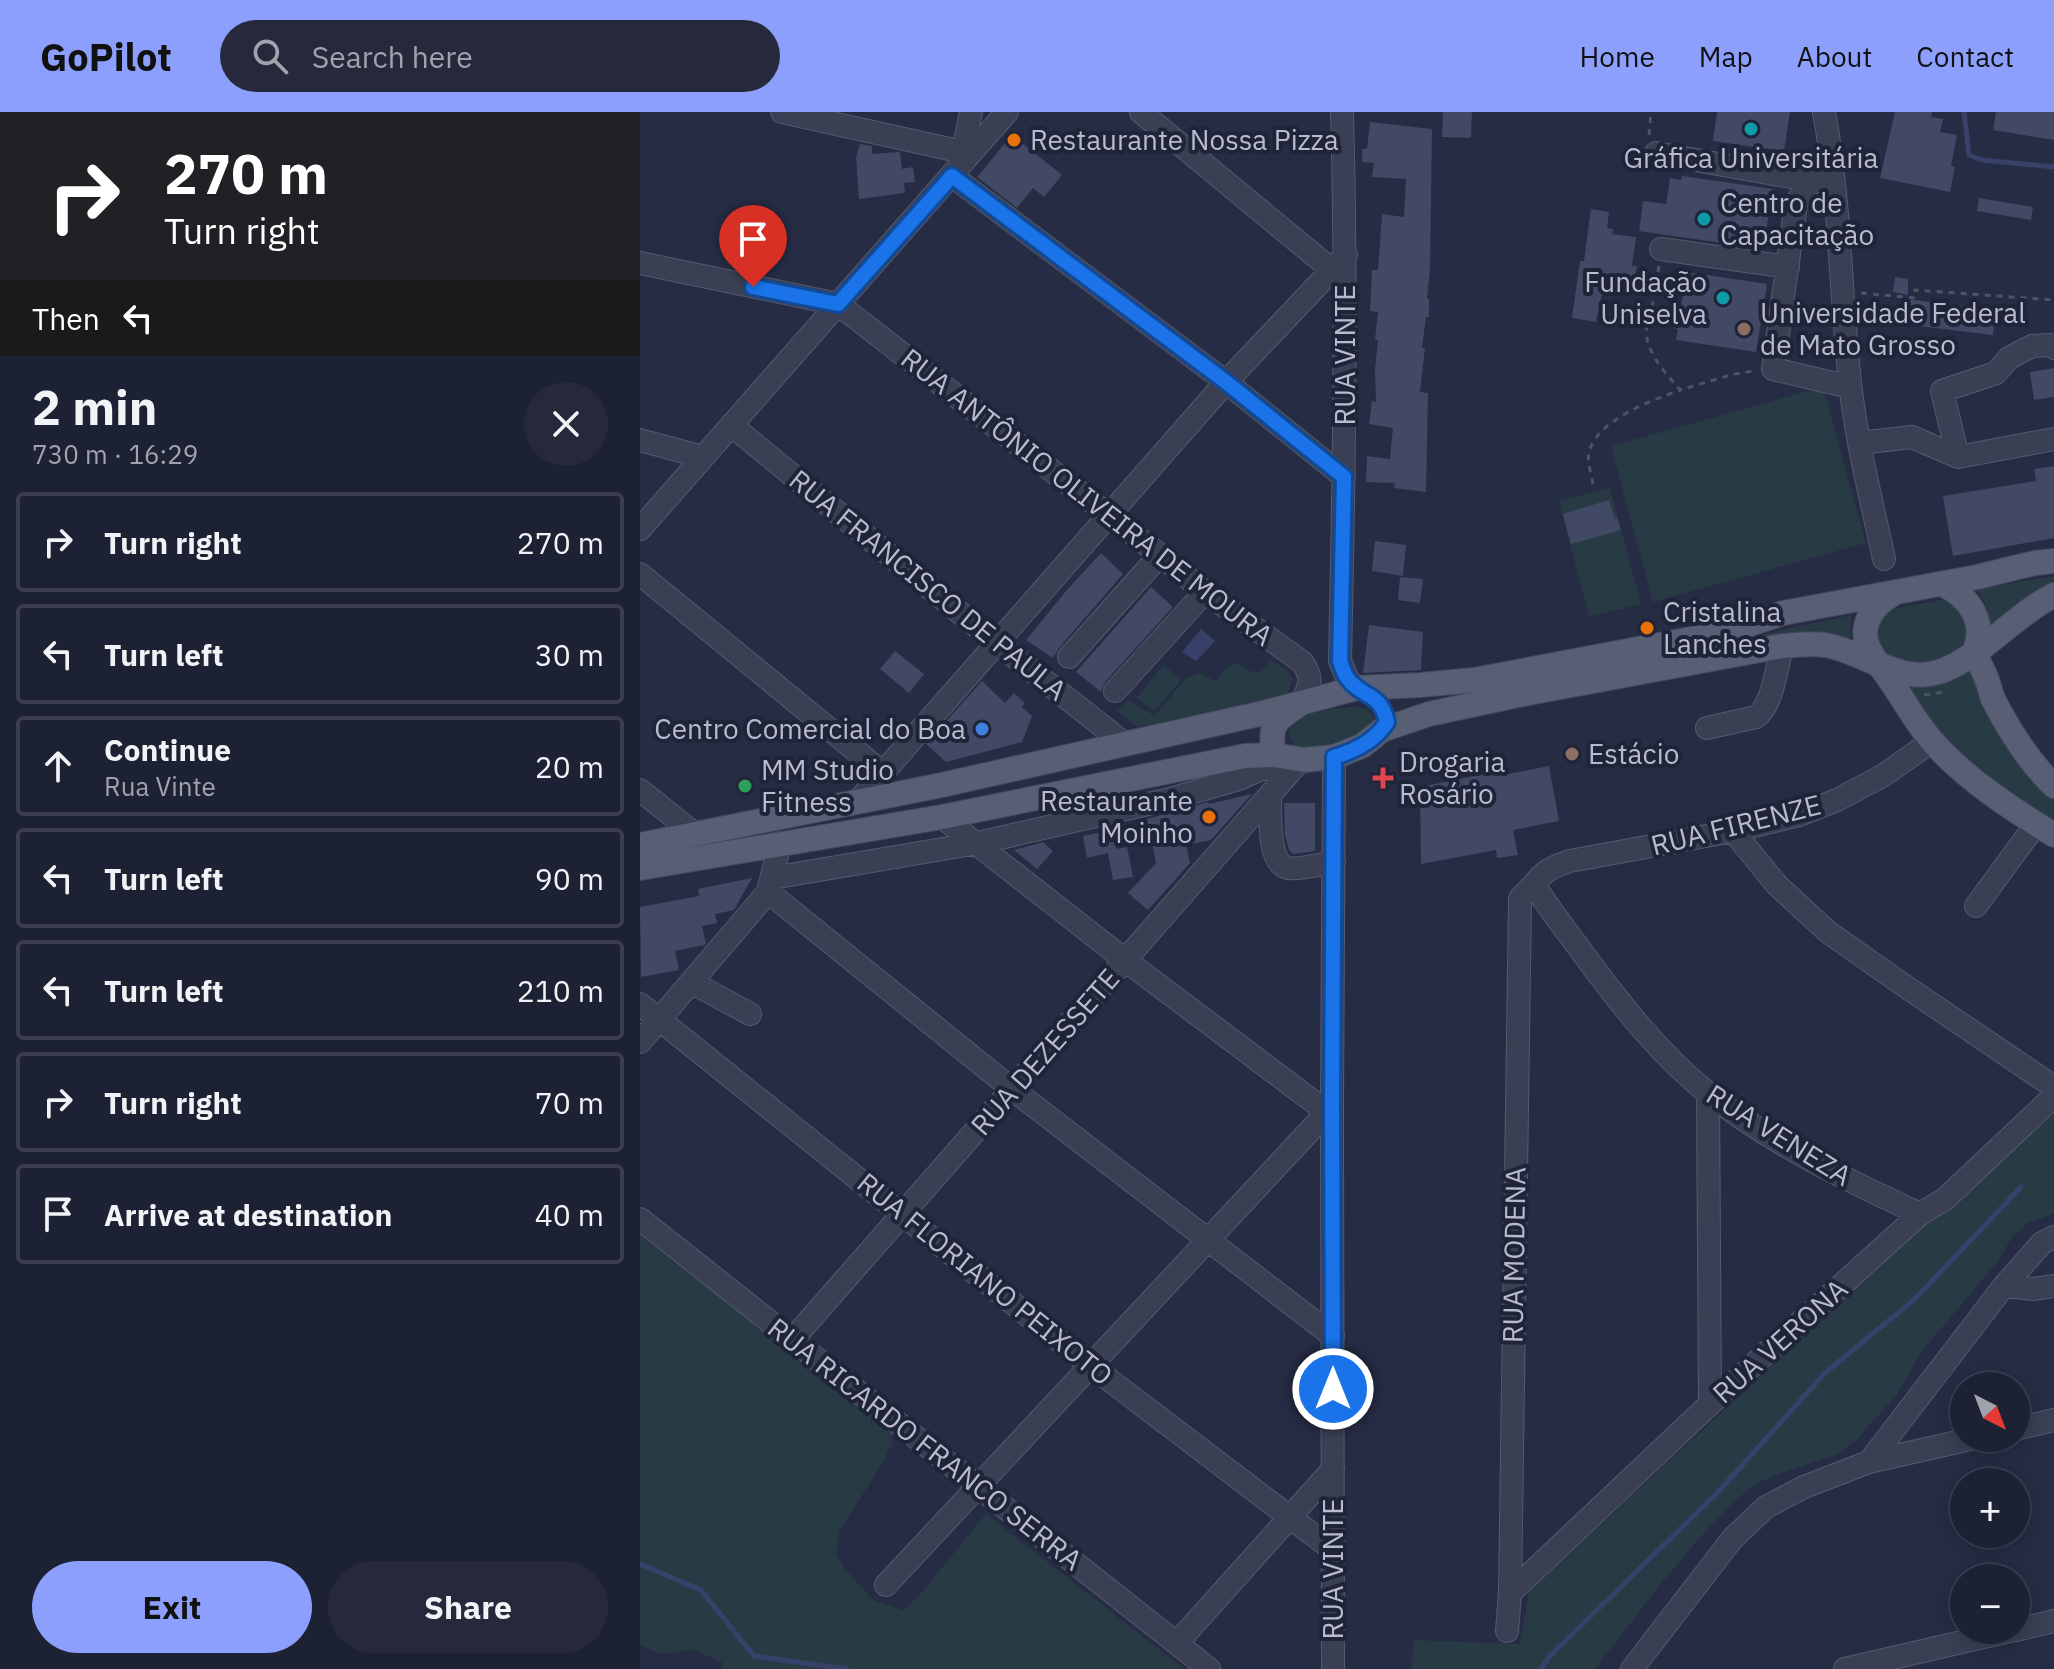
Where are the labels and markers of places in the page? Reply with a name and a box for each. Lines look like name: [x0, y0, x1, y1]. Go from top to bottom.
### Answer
marker: Gráfica Universitária: [1742, 120, 1760, 138]
place label: Restaurante Nossa Pizza: [1030, 121, 1339, 158]
marker: Restaurante Nossa Pizza: [1005, 131, 1023, 149]
place label: Gráfica Universitária: [1624, 139, 1878, 176]
place label: Centro de Capacitação: [1720, 184, 1874, 253]
pin: [719, 205, 787, 287]
marker: Centro de Capacitação: [1695, 210, 1713, 228]
place label: Fundação Uniselva: [1584, 263, 1707, 332]
marker: Fundação Uniselva: [1714, 289, 1732, 307]
place label: Universidade Federal de Mato Grosso: [1760, 294, 2026, 363]
marker: Universidade Federal de Mato Grosso: [1735, 320, 1753, 338]
place label: Cristalina Lanches: [1663, 593, 1781, 662]
marker: Cristalina Lanches: [1638, 619, 1656, 637]
place label: Centro Comercial do Boa: [654, 710, 966, 747]
marker: Centro Comercial do Boa: [973, 720, 991, 738]
place label: Estácio: [1588, 735, 1679, 772]
place label: Drogaria Rosário: [1399, 743, 1506, 812]
marker: Estácio: [1563, 745, 1581, 763]
place label: MM Studio Fitness: [761, 751, 894, 820]
marker: Drogaria Rosário: [1374, 769, 1392, 787]
marker: MM Studio Fitness: [736, 777, 754, 795]
place label: Restaurante Moinho: [1040, 782, 1193, 851]
marker: Restaurante Moinho: [1200, 808, 1218, 826]

